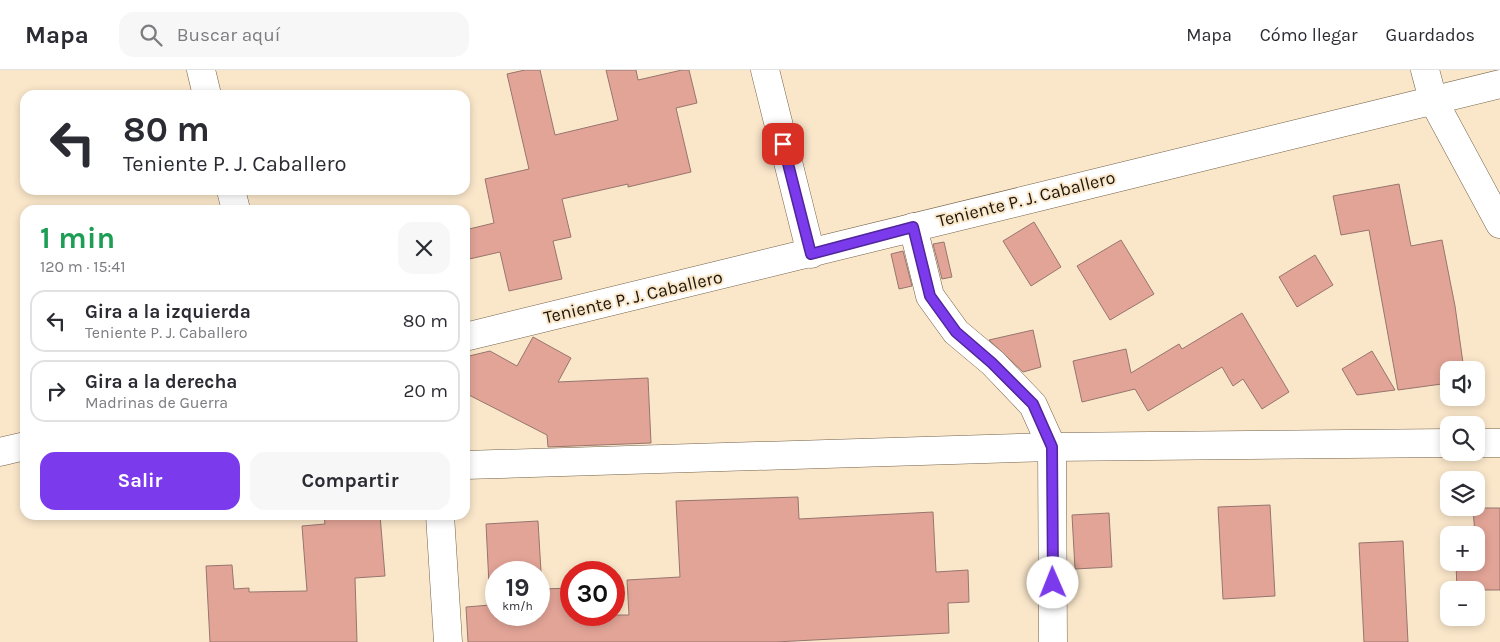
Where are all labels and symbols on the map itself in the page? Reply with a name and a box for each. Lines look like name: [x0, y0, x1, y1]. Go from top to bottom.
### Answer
pin: [762, 123, 804, 165]
street label: Teniente P. J. Caballero: [935, 166, 1117, 232]
street label: Teniente P. J. Caballero: [541, 266, 725, 328]
position arrow: [1026, 556, 1078, 608]
speed limit sign: 30: [560, 561, 625, 626]

